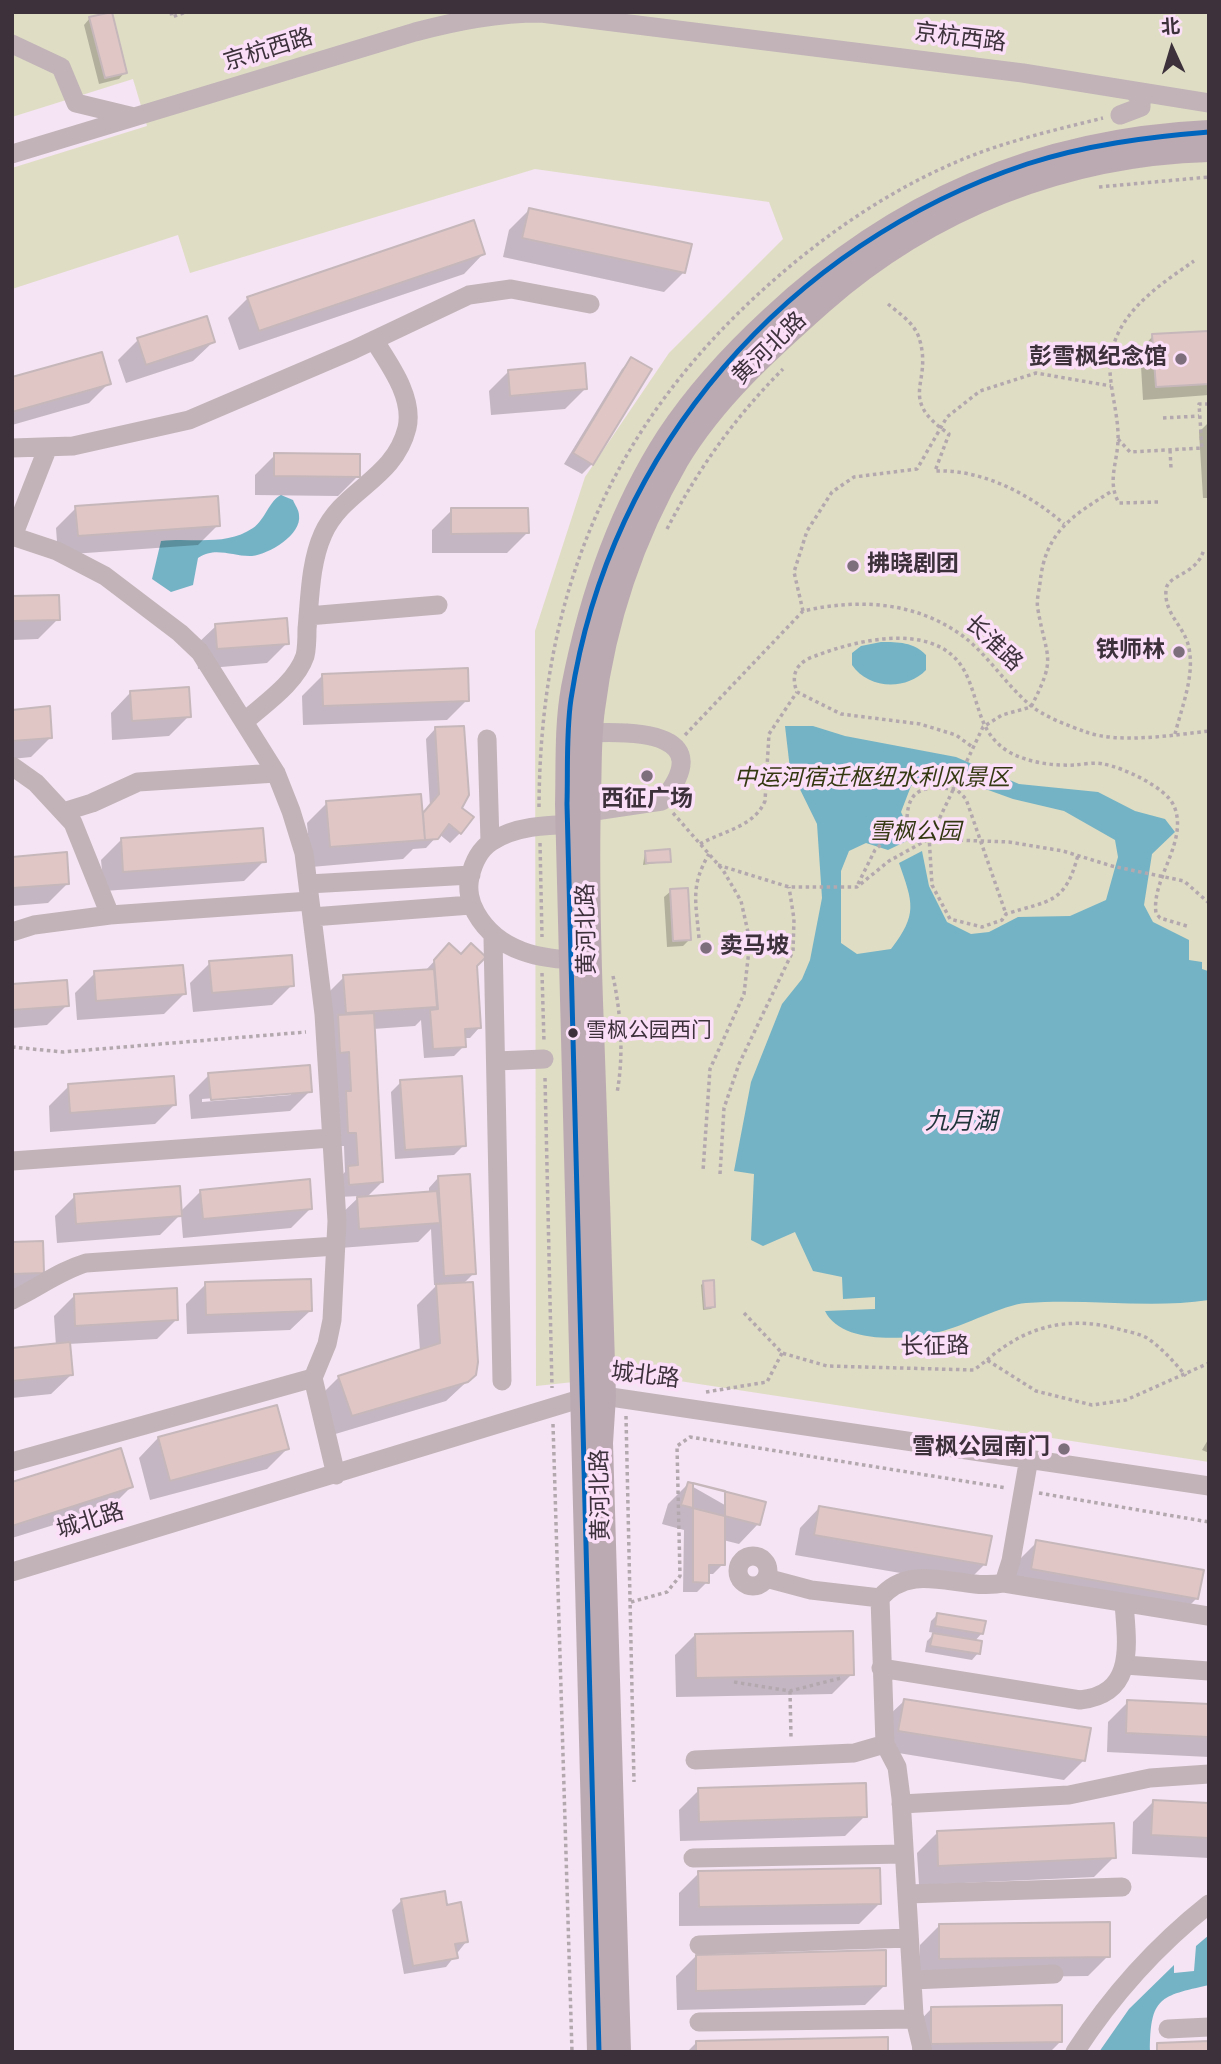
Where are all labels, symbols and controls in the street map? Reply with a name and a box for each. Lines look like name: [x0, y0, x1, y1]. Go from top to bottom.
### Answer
text: 北: [1160, 12, 1181, 43]
north arrow: [1137, 14, 1207, 84]
street label: 京杭西路: [913, 21, 1007, 59]
street label: 京杭西路: [221, 25, 317, 79]
street label: 黄河北路: [728, 308, 814, 392]
place label: 彭雪枫纪念馆: [1029, 345, 1167, 373]
marker: 彭雪枫纪念馆: [1173, 351, 1189, 367]
place label: 拂晓剧团: [867, 552, 959, 580]
marker: 拂晓剧团: [845, 558, 861, 574]
street label: 长淮路: [957, 611, 1027, 679]
place label: 铁师林: [1096, 638, 1165, 666]
marker: 铁师林: [1171, 644, 1187, 660]
park label: 中运河宿迁枢纽水利风景区: [734, 766, 1010, 794]
marker: 西征广场: [639, 768, 655, 784]
place label: 西征广场: [601, 787, 693, 815]
park label: 雪枫公园: [869, 820, 961, 848]
street label: 黄河北路: [574, 883, 604, 975]
place label: 卖马坡: [720, 934, 789, 962]
marker: 卖马坡: [698, 940, 714, 956]
place label: 雪枫公园西门: [586, 1020, 712, 1046]
marker: 雪枫公园西门: [566, 1026, 580, 1040]
water label: 九月湖: [925, 1110, 997, 1138]
street label: 长征路: [900, 1335, 970, 1363]
street label: 城北路: [609, 1360, 681, 1396]
place label: 雪枫公园南门: [912, 1435, 1050, 1463]
marker: 雪枫公园南门: [1056, 1441, 1072, 1457]
street label: 黄河北路: [588, 1449, 618, 1541]
street label: 城北路: [54, 1500, 128, 1546]

